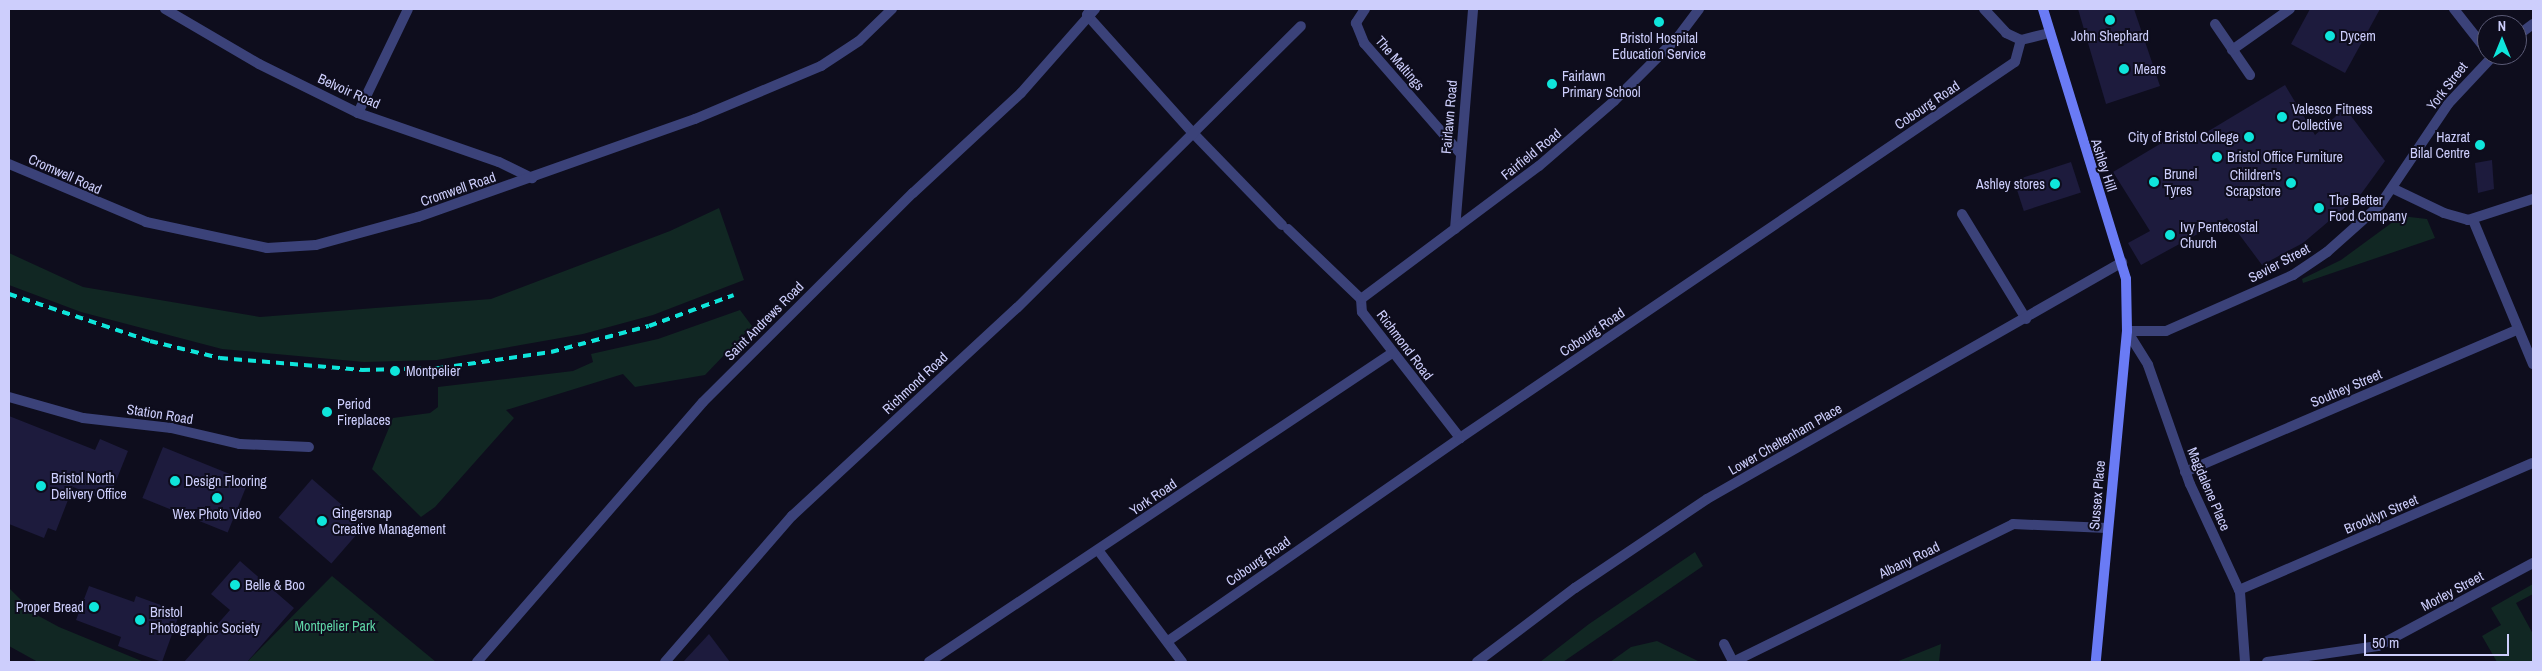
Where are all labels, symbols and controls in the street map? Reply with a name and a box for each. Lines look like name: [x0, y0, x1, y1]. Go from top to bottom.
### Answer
marker: John Shephard: [2104, 14, 2116, 26]
north arrow: [2477, 15, 2527, 65]
marker: Bristol Hospital Education Service: [1653, 16, 1665, 28]
text: N: [2498, 17, 2506, 35]
place label: John Shephard: [2071, 28, 2149, 44]
place label: Dycem: [2340, 28, 2376, 44]
place label: Bristol Hospital Education Service: [1612, 30, 1706, 62]
marker: Dycem: [2324, 30, 2336, 42]
street label: The Maltings: [1372, 32, 1428, 94]
street label: York Street: [2423, 59, 2471, 113]
place label: Mears: [2134, 61, 2166, 77]
marker: Mears: [2118, 63, 2130, 75]
place label: Fairlawn Primary School: [1562, 68, 1640, 100]
street label: Belvoir Road: [315, 70, 383, 112]
street label: Cobourg Road: [1891, 77, 1963, 133]
marker: Fairlawn Primary School: [1546, 78, 1558, 90]
street label: Fairlawn Road: [1437, 79, 1461, 155]
place label: Valesco Fitness Collective: [2292, 101, 2373, 134]
marker: Valesco Fitness Collective: [2276, 111, 2288, 123]
street label: Fairfield Road: [1498, 125, 1564, 183]
place label: City of Bristol College: [2128, 129, 2239, 145]
place label: Hazrat Bilal Centre: [2410, 129, 2470, 162]
marker: City of Bristol College: [2243, 131, 2255, 143]
street label: Ashley Hill: [2088, 137, 2120, 193]
marker: Hazrat Bilal Centre: [2474, 139, 2486, 151]
place label: Bristol Office Furniture: [2227, 149, 2343, 165]
street label: Cromwell Road: [26, 150, 104, 198]
marker: Bristol Office Furniture: [2211, 151, 2223, 163]
place label: Brunel Tyres: [2164, 166, 2197, 198]
place label: Children's Scrapstore: [2225, 167, 2281, 200]
street label: Cromwell Road: [418, 168, 498, 210]
place label: Ashley stores: [1976, 176, 2045, 192]
marker: Brunel Tyres: [2148, 176, 2160, 188]
marker: Children's Scrapstore: [2285, 177, 2297, 189]
marker: Ashley stores: [2049, 178, 2061, 190]
place label: The Better Food Company: [2329, 192, 2407, 224]
marker: The Better Food Company: [2313, 202, 2325, 214]
place label: Ivy Pentecostal Church: [2180, 219, 2258, 252]
marker: Ivy Pentecostal Church: [2164, 229, 2176, 241]
street label: Sevier Street: [2245, 240, 2313, 286]
street label: Saint Andrews Road: [721, 278, 807, 364]
street label: Cobourg Road: [1556, 304, 1628, 360]
street label: Richmond Road: [1373, 307, 1437, 383]
street label: Richmond Road: [879, 349, 951, 417]
place label: Montpelier: [406, 363, 460, 379]
marker: Montpelier: [388, 364, 402, 378]
street label: Southey Street: [2308, 365, 2384, 411]
place label: Period Fireplaces: [337, 396, 391, 428]
street label: Station Road: [126, 400, 194, 428]
street label: Lower Cheltenham Place: [1725, 400, 1845, 478]
marker: Period Fireplaces: [321, 406, 333, 418]
street label: Magdalene Place: [2184, 445, 2234, 533]
street label: Sussex Place: [2086, 460, 2108, 530]
place label: Bristol North Delivery Office: [51, 470, 127, 502]
place label: Design Flooring: [185, 473, 267, 489]
marker: Design Flooring: [169, 475, 181, 487]
street label: York Road: [1126, 475, 1180, 519]
marker: Bristol North Delivery Office: [35, 480, 47, 492]
street label: Brooklyn Street: [2342, 491, 2420, 537]
marker: Wex Photo Video: [211, 492, 223, 504]
place label: Gingersnap Creative Management: [332, 505, 446, 538]
place label: Wex Photo Video: [173, 506, 261, 522]
marker: Gingersnap Creative Management: [316, 515, 328, 527]
street label: Cobourg Road: [1223, 533, 1293, 589]
street label: Albany Road: [1876, 538, 1942, 582]
street label: Morley Street: [2418, 568, 2486, 614]
place label: Belle & Boo: [245, 577, 305, 593]
marker: Belle & Boo: [229, 579, 241, 591]
place label: Proper Bread: [16, 599, 84, 615]
marker: Proper Bread: [88, 601, 100, 613]
place label: Bristol Photographic Society: [150, 604, 260, 636]
marker: Bristol Photographic Society: [134, 614, 146, 626]
park label: Montpelier Park: [294, 618, 376, 634]
scale bar: [2367, 624, 2512, 656]
text: 50 m: [2372, 632, 2399, 653]

